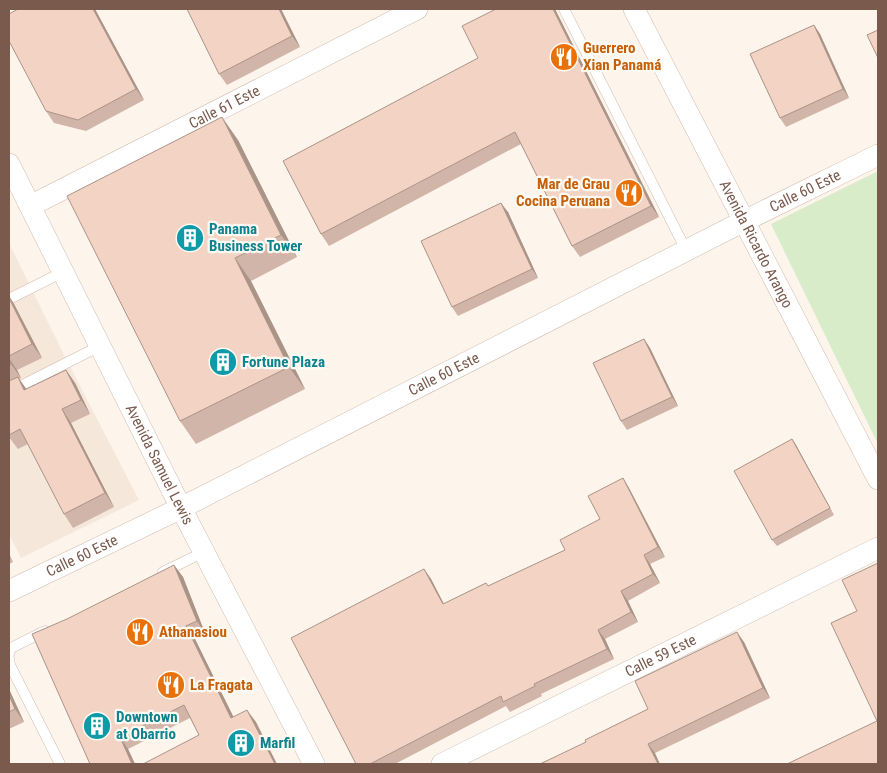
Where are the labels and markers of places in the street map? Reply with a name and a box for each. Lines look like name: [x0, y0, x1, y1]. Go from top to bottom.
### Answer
place label: Guerrero Xian Panamá: [583, 39, 661, 74]
restaurant icon: Guerrero Xian Panamá: [549, 42, 579, 72]
place label: Mar de Grau Cocina Peruana: [516, 175, 610, 210]
restaurant icon: Mar de Grau Cocina Peruana: [614, 178, 644, 208]
place label: Panama Business Tower: [209, 220, 302, 255]
building icon: Panama Business Tower: [175, 223, 205, 253]
building icon: Fortune Plaza: [208, 347, 238, 377]
place label: Fortune Plaza: [242, 353, 325, 371]
restaurant icon: Athanasiou: [125, 617, 155, 647]
place label: Athanasiou: [159, 623, 227, 641]
restaurant icon: La Fragata: [156, 670, 186, 700]
place label: La Fragata: [190, 676, 253, 694]
place label: Downtown at Obarrio: [116, 708, 178, 743]
building icon: Downtown at Obarrio: [82, 711, 112, 741]
building icon: Marfil: [226, 728, 256, 758]
place label: Marfil: [260, 734, 295, 752]

